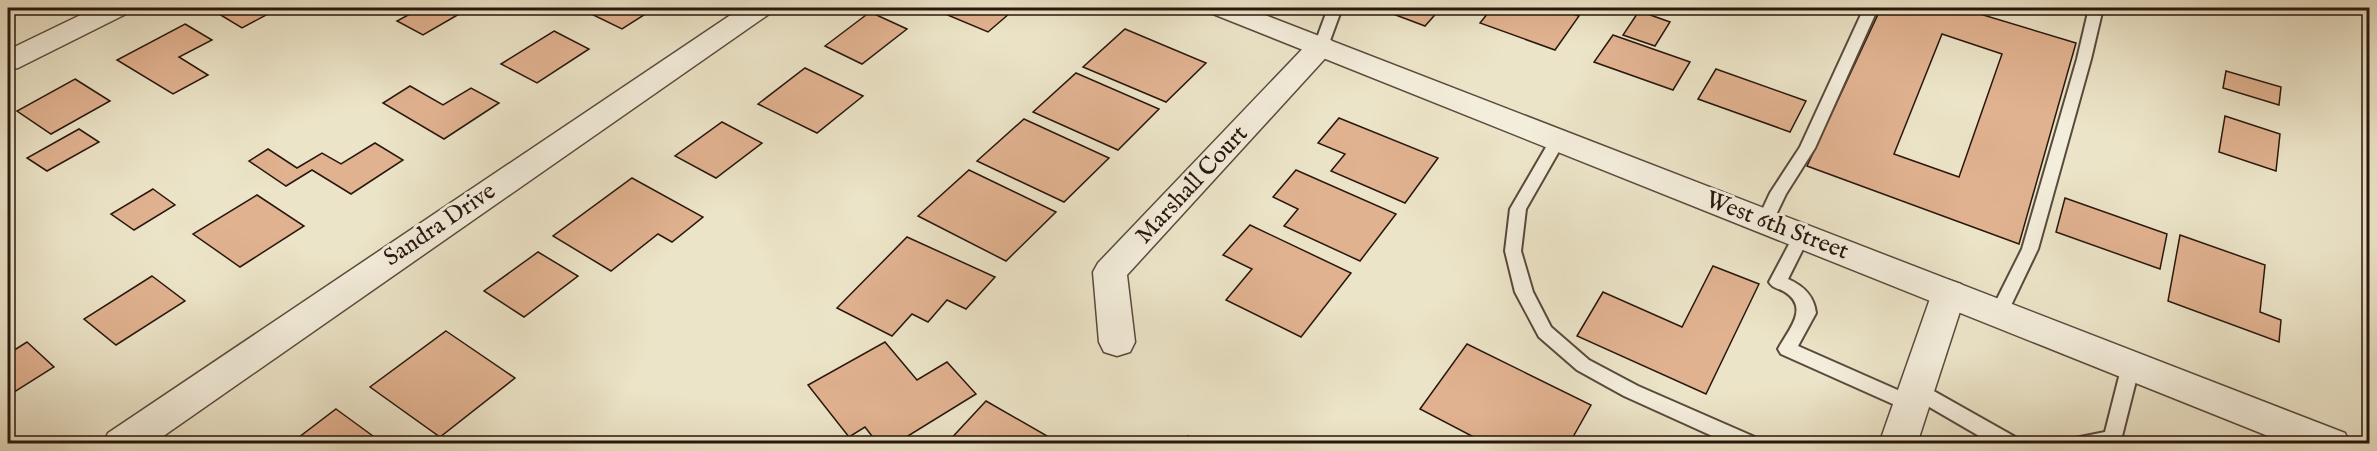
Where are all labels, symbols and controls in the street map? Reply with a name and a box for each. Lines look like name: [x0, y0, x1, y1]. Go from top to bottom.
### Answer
street label: Marshall Court: [1129, 119, 1255, 251]
street label: Sandra Drive: [378, 176, 502, 274]
street label: West 6th Street: [1701, 185, 1853, 267]

